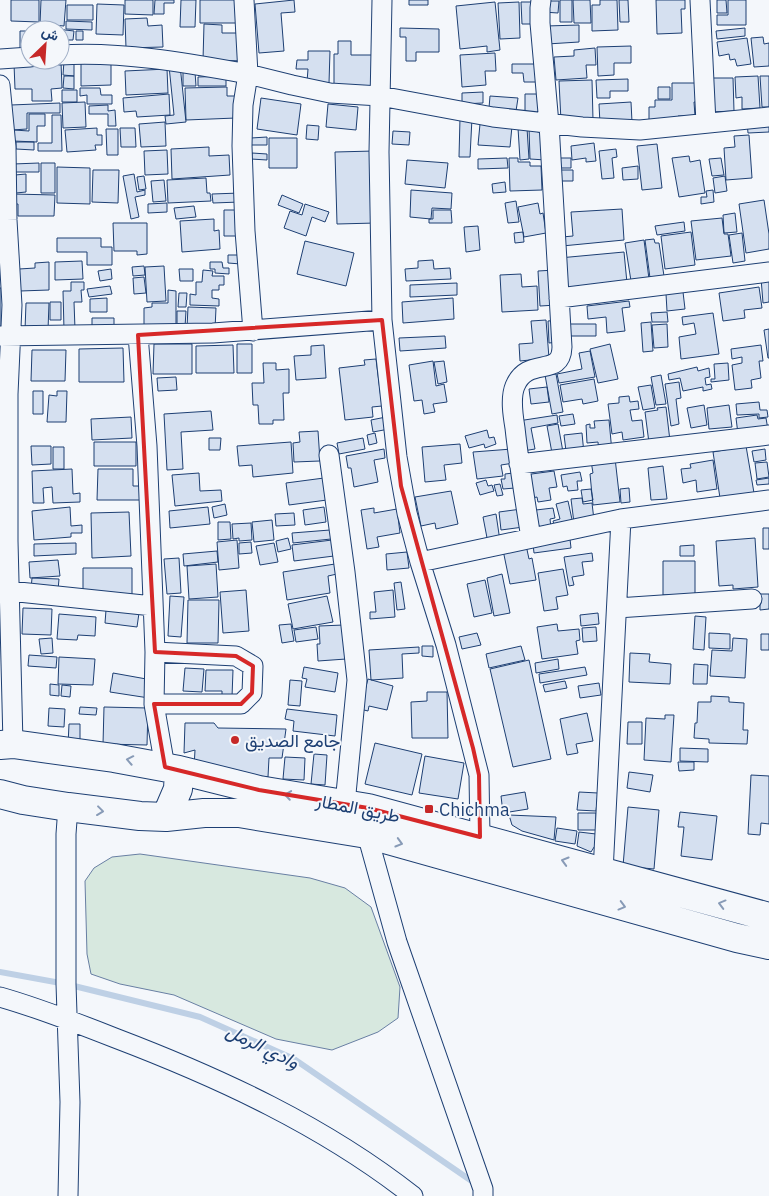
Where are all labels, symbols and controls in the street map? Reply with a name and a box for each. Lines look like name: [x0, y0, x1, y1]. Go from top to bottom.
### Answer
north arrow: [20, 20, 70, 70]
text: ش: [39, 22, 62, 45]
place label: جامع الصديق: [245, 729, 340, 753]
marker: جامع الصديق: [229, 734, 241, 746]
one-way arrow: [125, 756, 134, 766]
street label: طريق المطار: [313, 788, 402, 827]
one-way arrow: [284, 790, 293, 800]
place label: Chichma: [439, 798, 510, 821]
marker: Chichma: [423, 803, 435, 815]
one-way arrow: [96, 805, 104, 816]
one-way arrow: [394, 838, 402, 848]
one-way arrow: [561, 856, 570, 867]
one-way arrow: [618, 900, 627, 911]
one-way arrow: [718, 900, 727, 910]
water label: وادي الرمل: [221, 1018, 304, 1078]

